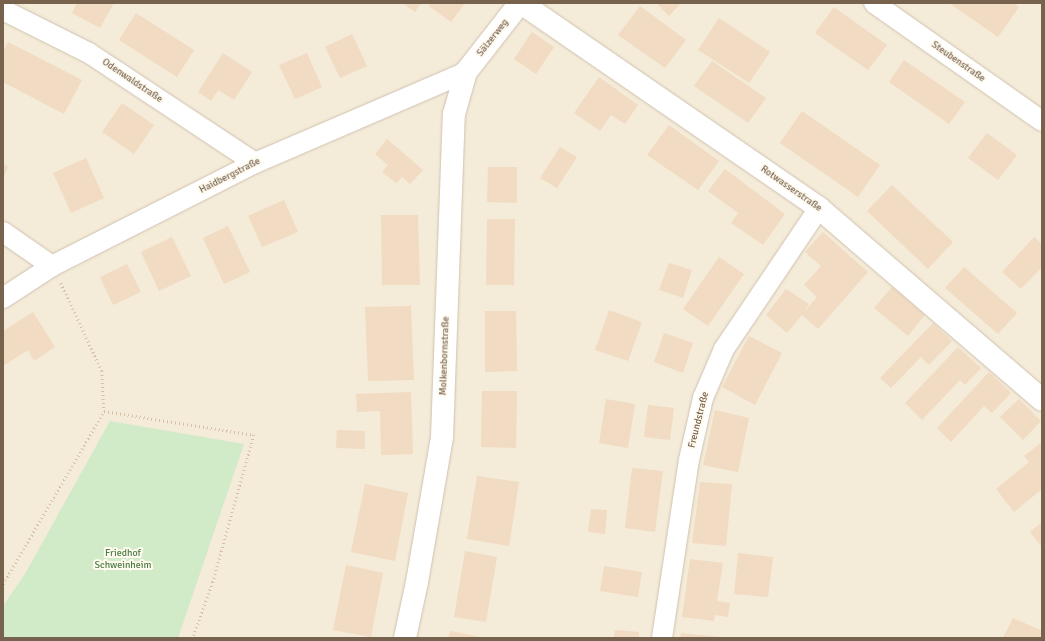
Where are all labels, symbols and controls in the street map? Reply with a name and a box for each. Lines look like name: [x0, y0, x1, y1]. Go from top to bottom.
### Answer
street label: Sälzerweg: [475, 17, 511, 59]
street label: Steubenstraße: [929, 39, 987, 85]
street label: Odenwaldstraße: [99, 56, 165, 106]
street label: Haidbergstraße: [198, 155, 262, 197]
street label: Rotwasserstraße: [758, 163, 824, 215]
street label: Molkenbornstraße: [438, 316, 452, 396]
street label: Freundstraße: [686, 391, 712, 449]
park label: Friedhof Schweinheim: [95, 547, 151, 570]

